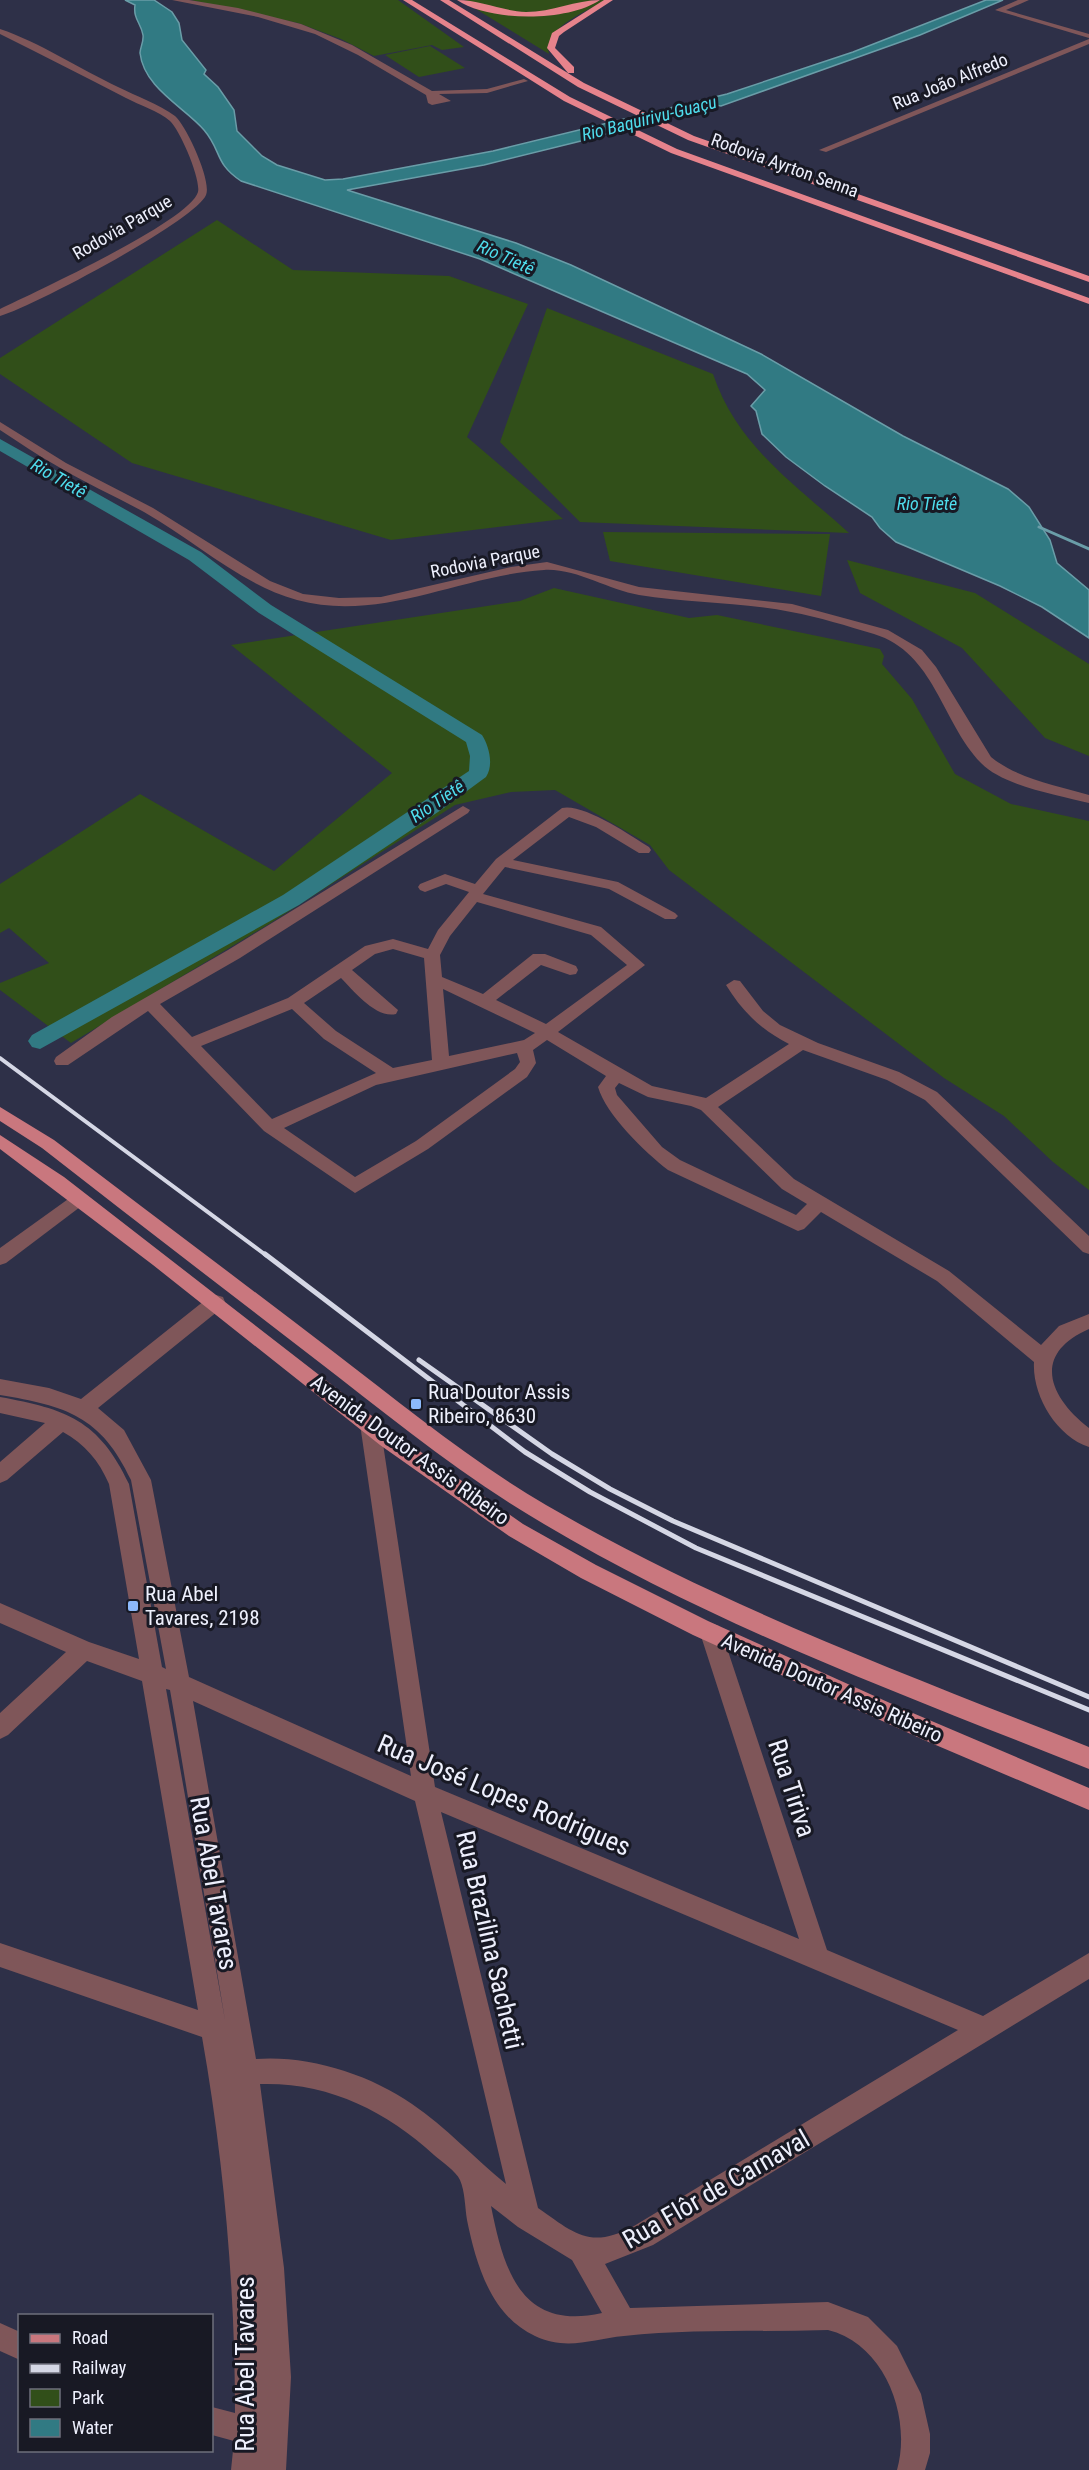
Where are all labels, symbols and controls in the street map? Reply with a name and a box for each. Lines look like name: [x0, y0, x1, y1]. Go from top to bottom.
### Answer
street label: Rua João Alfredo: [889, 48, 1011, 114]
water label: Rio Baquirivu-Guaçu: [579, 91, 719, 145]
street label: Rodovia Ayrton Senna: [708, 129, 862, 201]
street label: Rodovia Parque: [69, 190, 175, 264]
water label: Rio Tietê: [474, 235, 538, 279]
water label: Rio Tietê: [28, 454, 90, 502]
water label: Rio Tietê: [897, 493, 957, 514]
street label: Rodovia Parque: [429, 540, 541, 582]
water label: Rio Tietê: [406, 775, 468, 827]
street label: Avenida Doutor Assis Ribeiro: [306, 1370, 514, 1530]
place label: Rua Doutor Assis Ribeiro, 8630: [428, 1380, 570, 1428]
marker: Rua Doutor Assis Ribeiro, 8630: [409, 1397, 423, 1411]
place label: Rua Abel Tavares, 2198: [145, 1582, 260, 1630]
marker: Rua Abel Tavares, 2198: [126, 1599, 140, 1613]
street label: Avenida Doutor Assis Ribeiro: [718, 1628, 946, 1748]
street label: Rua José Lopes Rodrigues: [373, 1728, 635, 1862]
street label: Rua Tiriva: [762, 1735, 822, 1841]
street label: Rua Abel Tavares: [184, 1794, 244, 1972]
street label: Rua Brazilina Sachetti: [450, 1828, 530, 2052]
street label: Rua Flôr de Carnaval: [617, 2123, 815, 2255]
street label: Rua Abel Tavares: [230, 2276, 260, 2452]
legend: [18, 2314, 213, 2452]
text: Road: [72, 2327, 108, 2348]
text: Railway: [72, 2357, 127, 2378]
text: Park: [72, 2387, 104, 2408]
text: Water: [72, 2417, 114, 2438]

